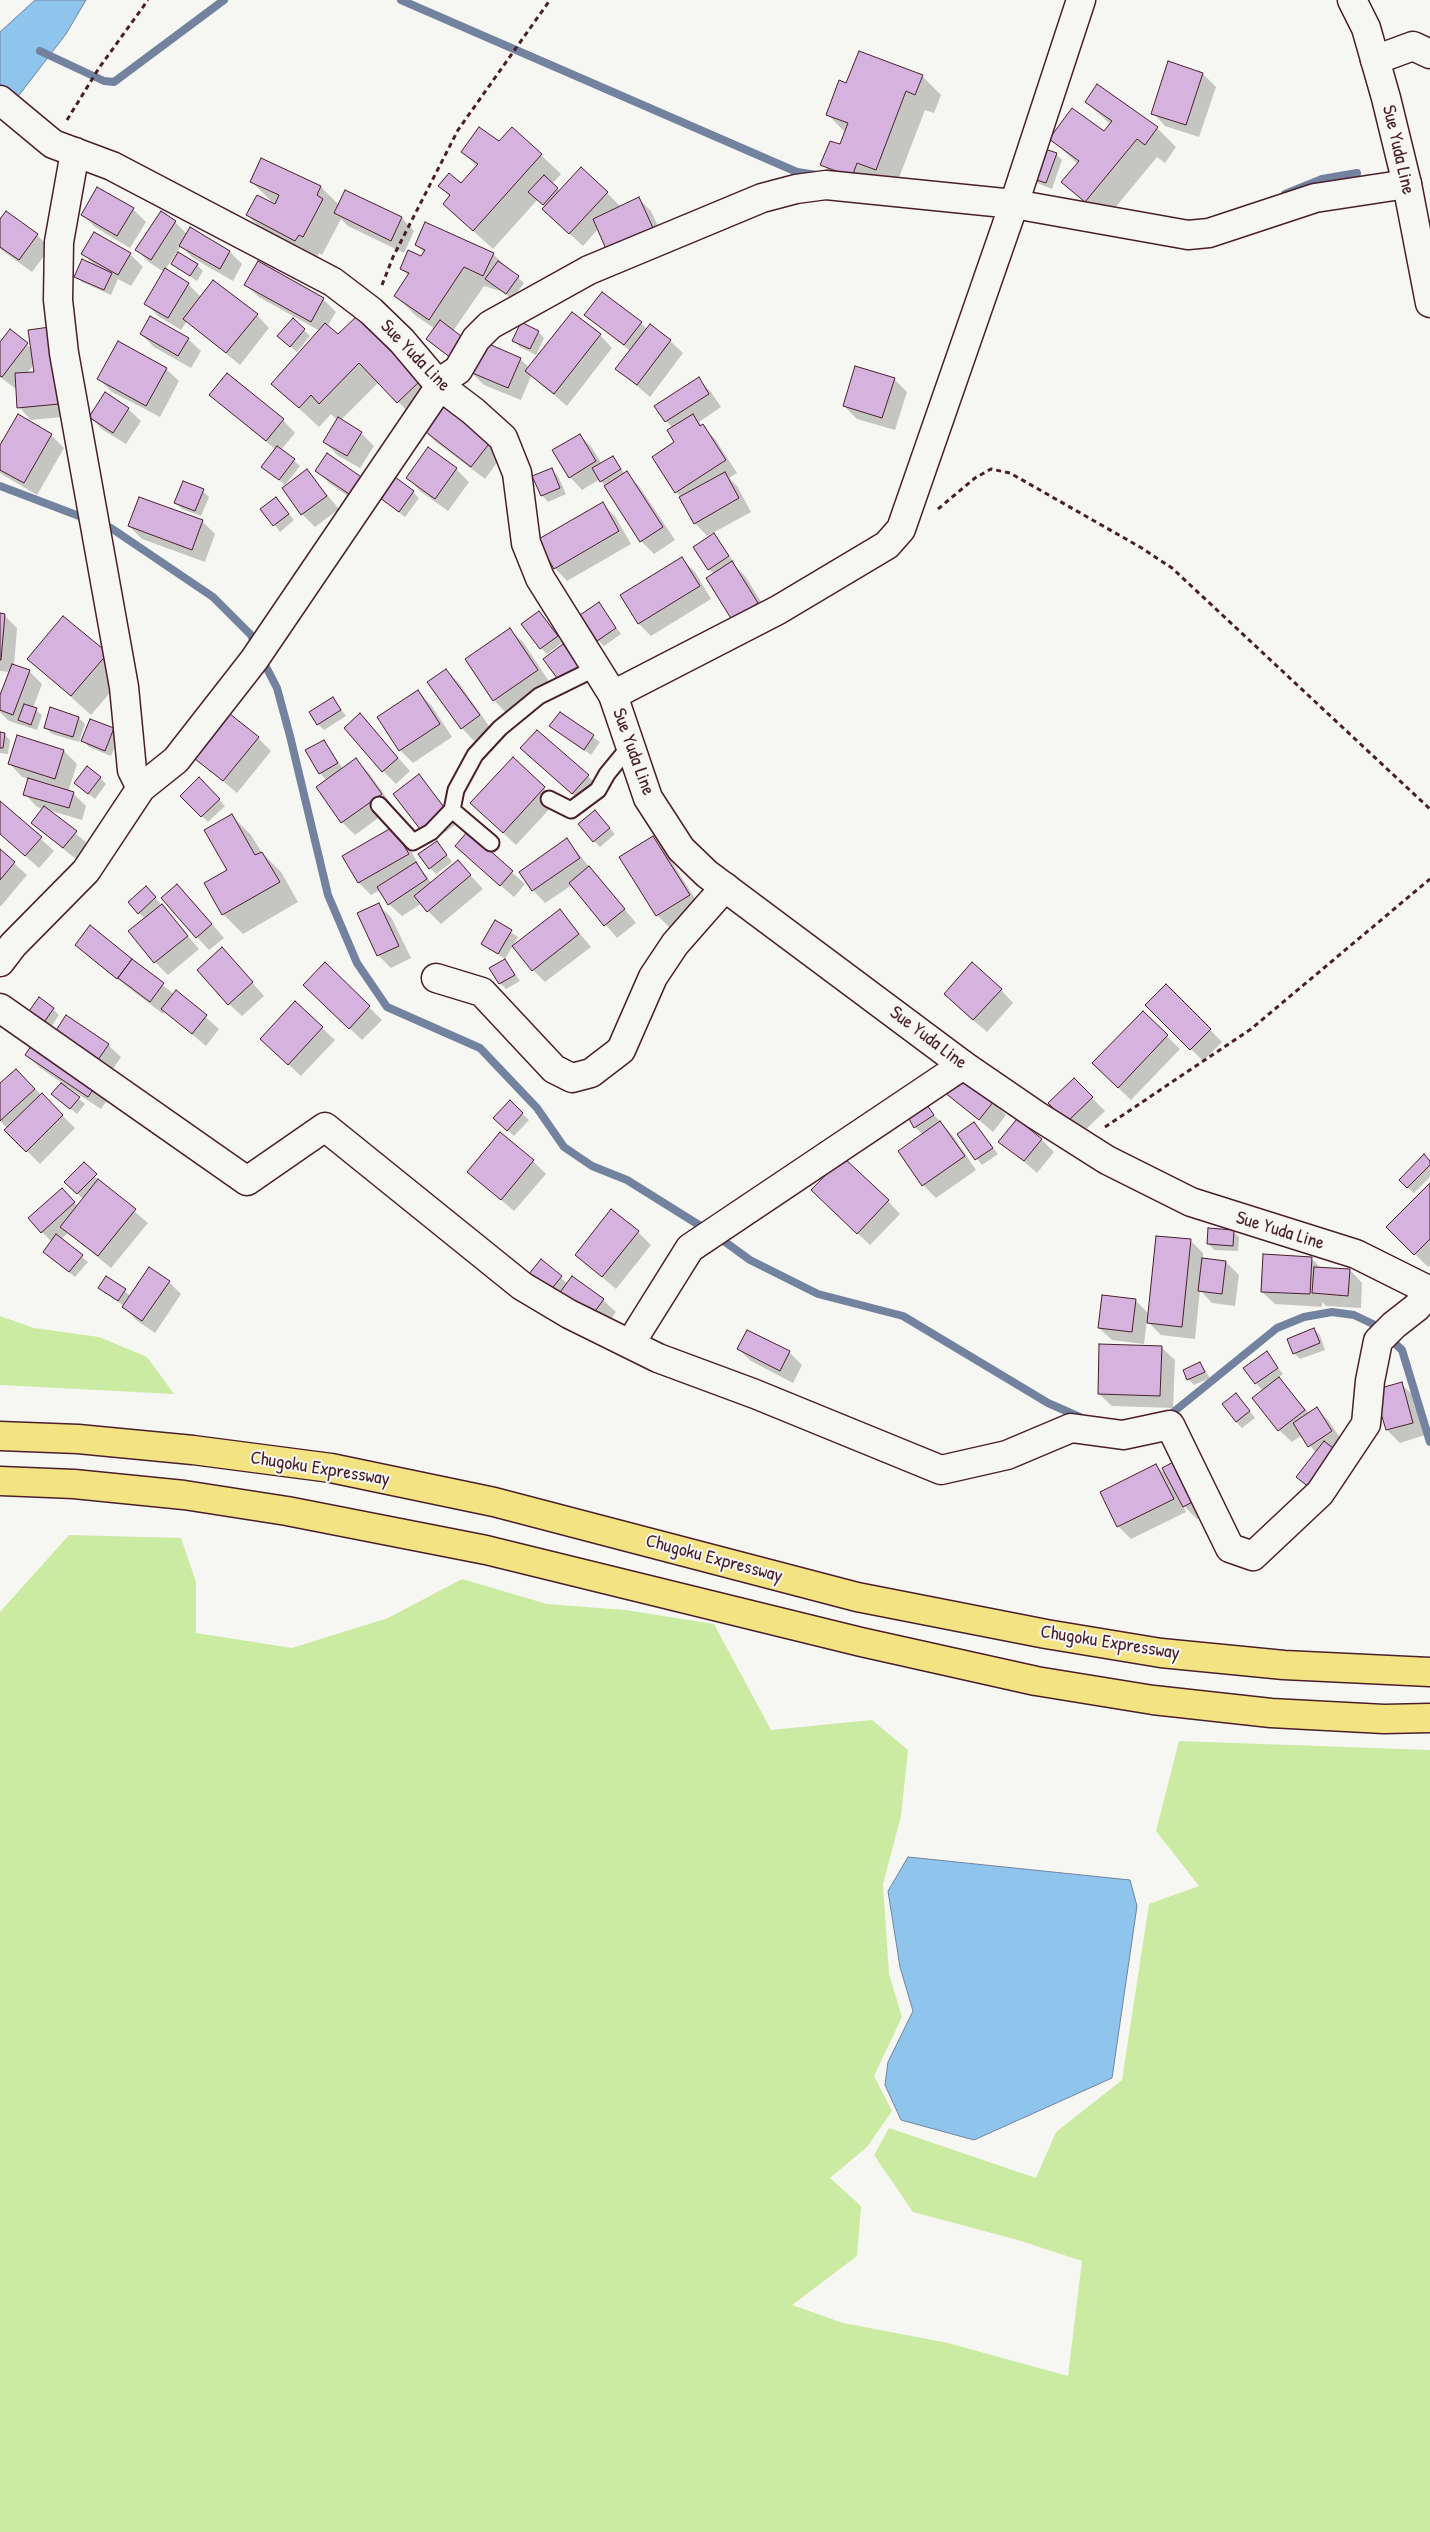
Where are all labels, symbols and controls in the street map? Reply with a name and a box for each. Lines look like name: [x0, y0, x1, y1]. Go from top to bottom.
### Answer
street label: Sue Yuda Line: [1377, 103, 1419, 197]
street label: Sue Yuda Line: [375, 315, 455, 397]
street label: Sue Yuda Line: [607, 705, 659, 799]
street label: Sue Yuda Line: [885, 1002, 971, 1074]
street label: Sue Yuda Line: [1233, 1207, 1327, 1255]
street label: Chugoku Expressway: [249, 1447, 391, 1491]
street label: Chugoku Expressway: [643, 1530, 785, 1588]
street label: Chugoku Expressway: [1039, 1621, 1181, 1665]

